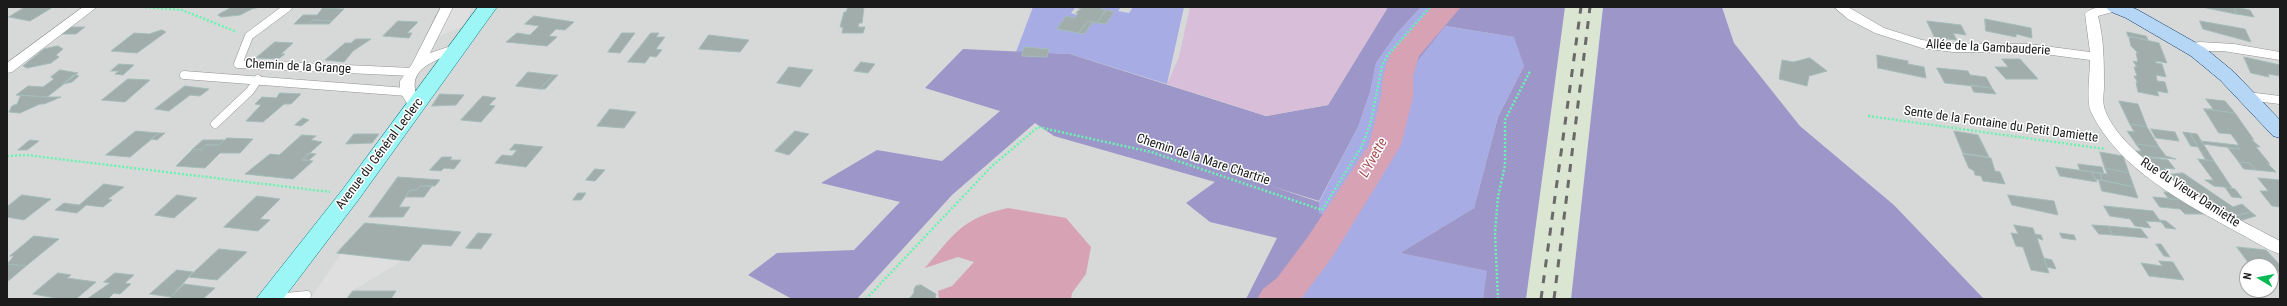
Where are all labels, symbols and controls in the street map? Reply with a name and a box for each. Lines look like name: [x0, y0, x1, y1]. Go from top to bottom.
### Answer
street label: Allée de la Gambauderie: [1925, 37, 2051, 59]
street label: Chemin de la Grange: [245, 56, 351, 78]
street label: Avenue du Général Leclerc: [333, 95, 427, 213]
street label: Sente de la Fontaine du Petit Damiette: [1903, 104, 2099, 146]
street label: Chemin de la Mare Chartrie: [1134, 131, 1272, 189]
water label: L'Yvette: [1356, 135, 1392, 181]
street label: Rue du Vieux Damiette: [2137, 155, 2243, 231]
north arrow: [2239, 258, 2279, 298]
text: N: [2241, 272, 2255, 280]

